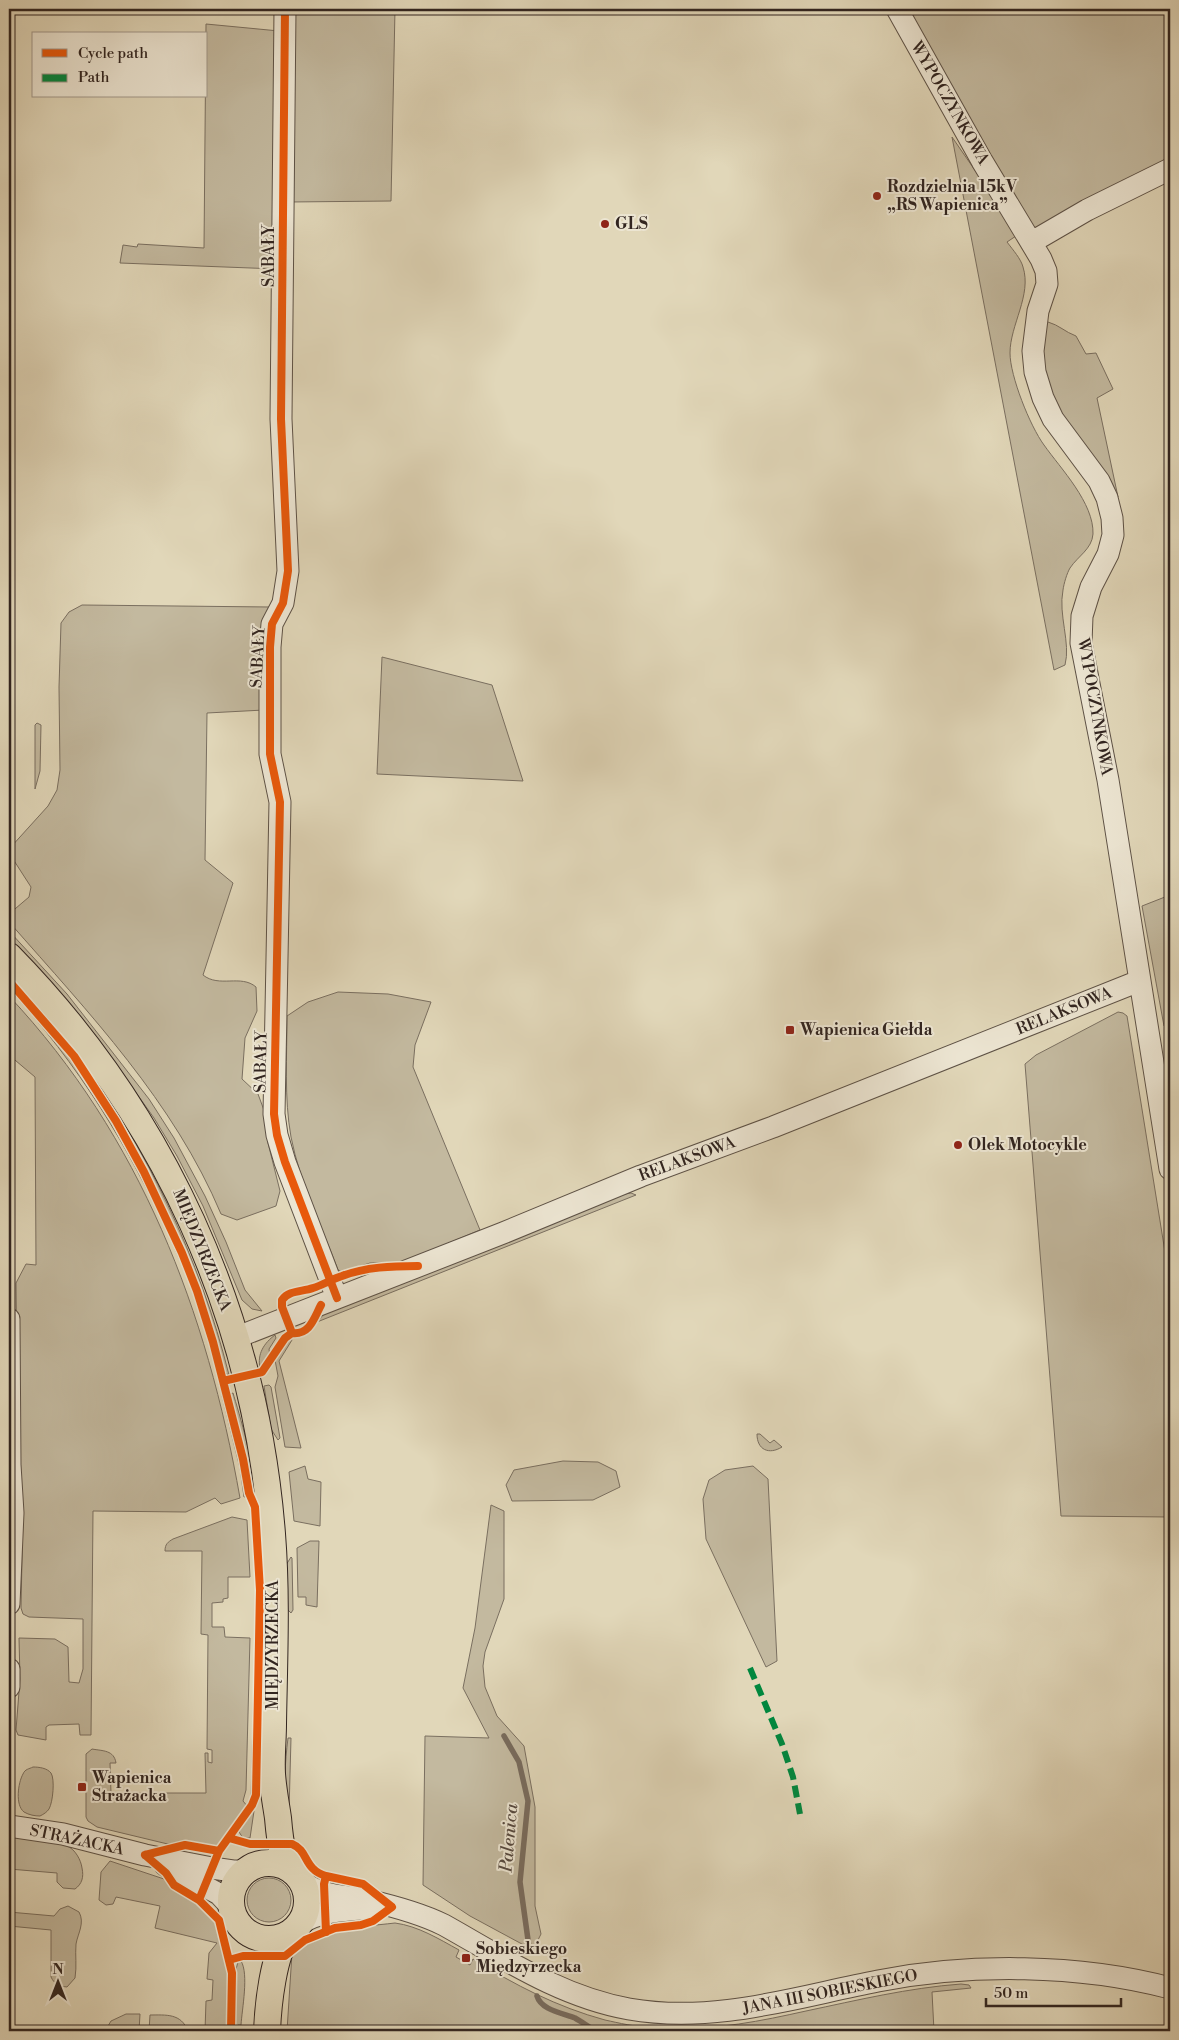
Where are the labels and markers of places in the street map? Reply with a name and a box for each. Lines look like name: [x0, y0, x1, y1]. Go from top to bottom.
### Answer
place label: Rozdzielnia 15kV „RS Wapienica”: [887, 177, 1017, 215]
marker: Rozdzielnia 15kV „RS Wapienica”: [871, 190, 883, 202]
place label: GLS: [615, 214, 648, 234]
marker: GLS: [599, 218, 611, 230]
place label: Wapienica Giełda: [799, 1020, 933, 1040]
marker: Wapienica Giełda: [784, 1024, 796, 1036]
place label: Olek Motocykle: [968, 1135, 1087, 1155]
marker: Olek Motocykle: [952, 1139, 964, 1151]
place label: Wapienica Strażacka: [91, 1768, 172, 1806]
marker: Wapienica Strażacka: [76, 1781, 88, 1793]
place label: Sobieskiego Międzyrzecka: [476, 1939, 582, 1977]
marker: Sobieskiego Międzyrzecka: [460, 1952, 472, 1964]

